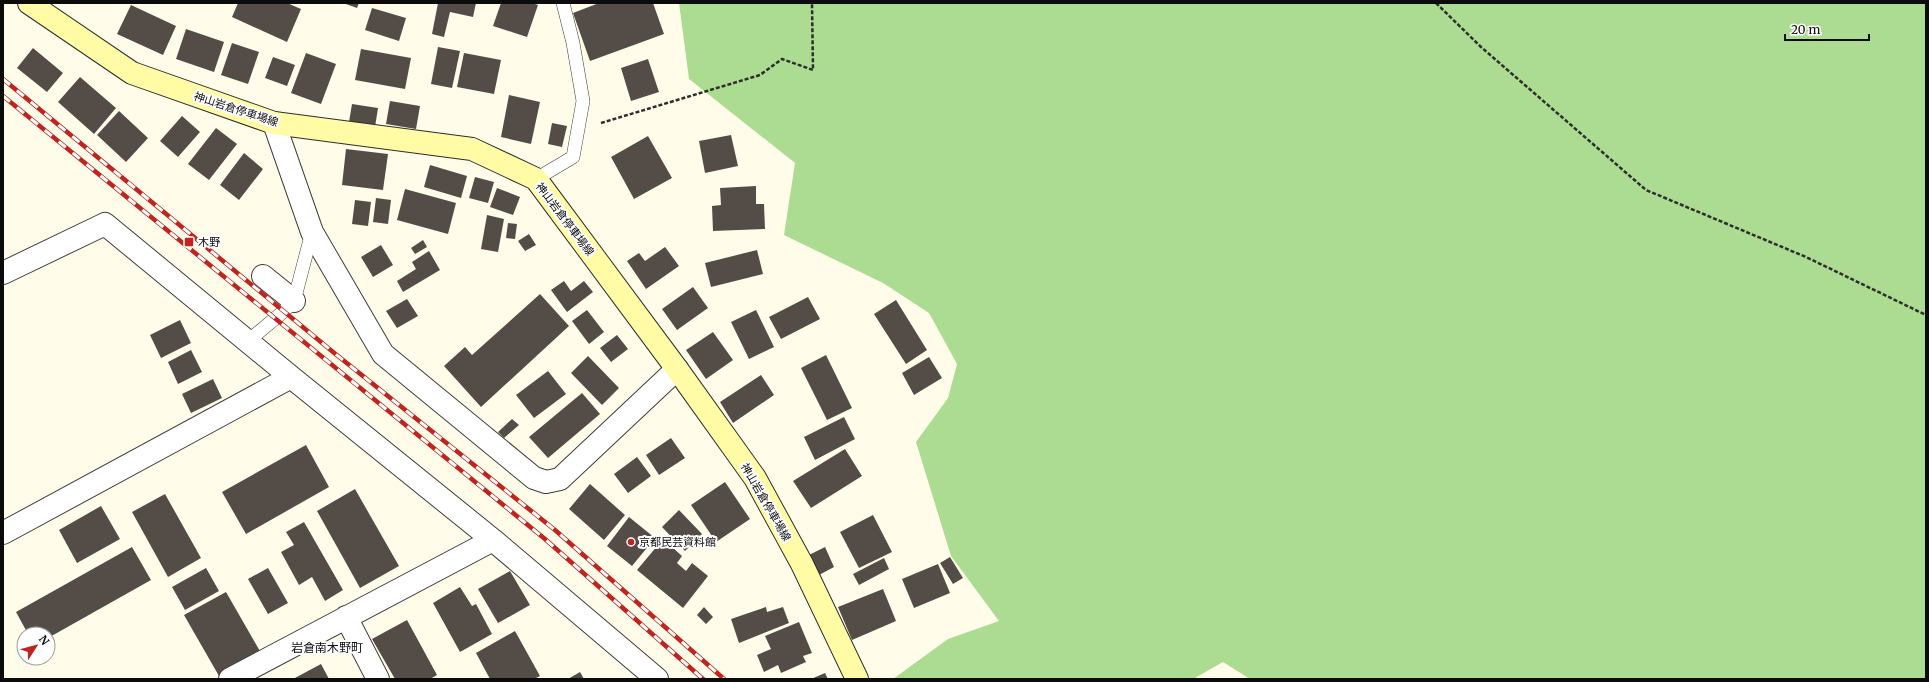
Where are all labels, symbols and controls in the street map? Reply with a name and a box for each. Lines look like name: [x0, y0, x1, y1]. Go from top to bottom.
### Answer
scale bar: [1785, 16, 1869, 42]
text: 20 m: [1791, 22, 1820, 37]
street label: 神山岩倉停車場線: [192, 89, 280, 129]
street label: 神山岩倉停車場線: [533, 180, 597, 258]
place label: 木野: [198, 235, 220, 249]
marker: 木野: [183, 236, 195, 248]
street label: 神山岩倉停車場線: [738, 460, 794, 544]
place label: 京都民芸資料館: [639, 535, 716, 549]
marker: 京都民芸資料館: [626, 537, 636, 547]
north arrow: [16, 626, 56, 666]
text: N: [36, 632, 52, 648]
district label: 岩倉南木野町: [291, 640, 363, 655]

